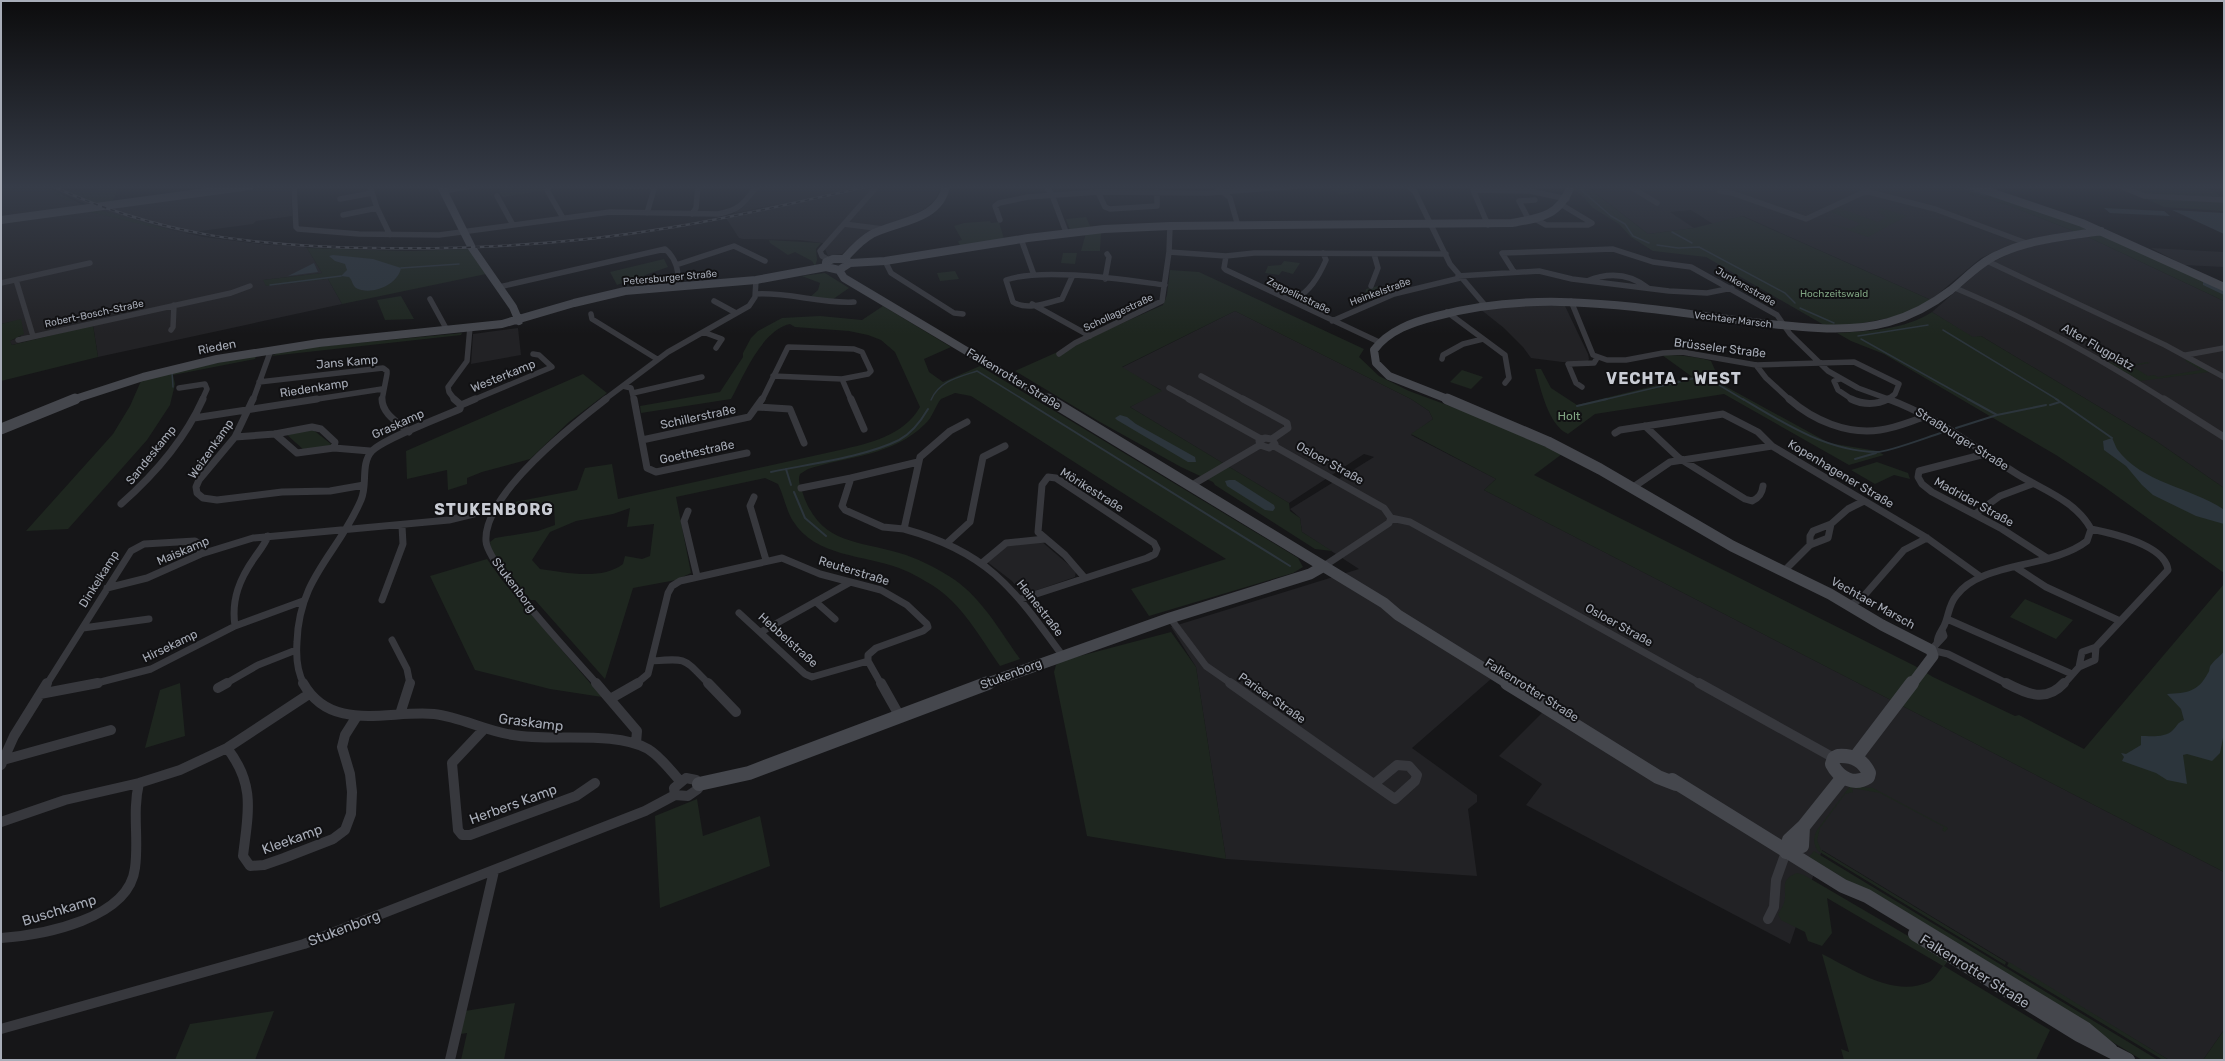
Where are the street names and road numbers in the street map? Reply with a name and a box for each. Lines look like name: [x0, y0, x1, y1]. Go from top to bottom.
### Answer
street label: Junkersstraße: [1713, 265, 1778, 309]
street label: Petersburger Straße: [623, 268, 718, 288]
street label: Zeppelinstraße: [1265, 275, 1333, 317]
street label: Heinkelstraße: [1348, 275, 1413, 309]
street label: Schollagestraße: [1082, 291, 1155, 334]
street label: Robert-Bosch-Straße: [44, 298, 145, 330]
street label: Vechtaer Marsch: [1693, 309, 1772, 331]
street label: Alter Flugplatz: [2059, 321, 2137, 373]
street label: Brüsseler Straße: [1673, 335, 1767, 361]
street label: Rieden: [197, 336, 237, 358]
street label: Falkenrotter Straße: [964, 345, 1064, 413]
street label: Jans Kamp: [315, 352, 379, 372]
street label: Westerkamp: [469, 357, 537, 395]
street label: Riedenkamp: [279, 376, 349, 400]
street label: Schillerstraße: [659, 402, 737, 432]
street label: Straßburger Straße: [1913, 405, 2011, 474]
street label: Graskamp: [370, 406, 426, 442]
street label: Weizenkamp: [185, 417, 237, 481]
street label: Sandeskamp: [123, 423, 179, 487]
street label: Goethestraße: [658, 437, 736, 467]
street label: Kopenhagener Straße: [1786, 437, 1897, 511]
street label: Osloer Straße: [1294, 439, 1366, 487]
street label: Mörikestraße: [1058, 465, 1127, 515]
street label: Madrider Straße: [1932, 474, 2017, 530]
street label: Maiskamp: [155, 534, 211, 568]
street label: Dinkelkamp: [76, 548, 122, 610]
street label: Reuterstraße: [817, 554, 891, 589]
street label: Stukenborg: [489, 555, 539, 615]
street label: Vechtaer Marsch: [1829, 574, 1917, 632]
street label: Heinestraße: [1014, 577, 1067, 639]
street label: Osloer Straße: [1583, 601, 1655, 649]
street label: Hebbelstraße: [755, 610, 821, 670]
street label: Hirsekamp: [140, 627, 200, 665]
street label: Stukenborg: [978, 656, 1044, 692]
street label: Falkenrotter Straße: [1483, 656, 1582, 725]
street label: Pariser Straße: [1236, 670, 1309, 726]
street label: Graskamp: [498, 710, 564, 735]
street label: Herbers Kamp: [467, 781, 559, 828]
street label: Kleekamp: [260, 821, 325, 858]
street label: Buschkamp: [20, 891, 98, 930]
street label: Stukenborg: [306, 907, 383, 950]
street label: Falkenrotter Straße: [1917, 931, 2033, 1012]

